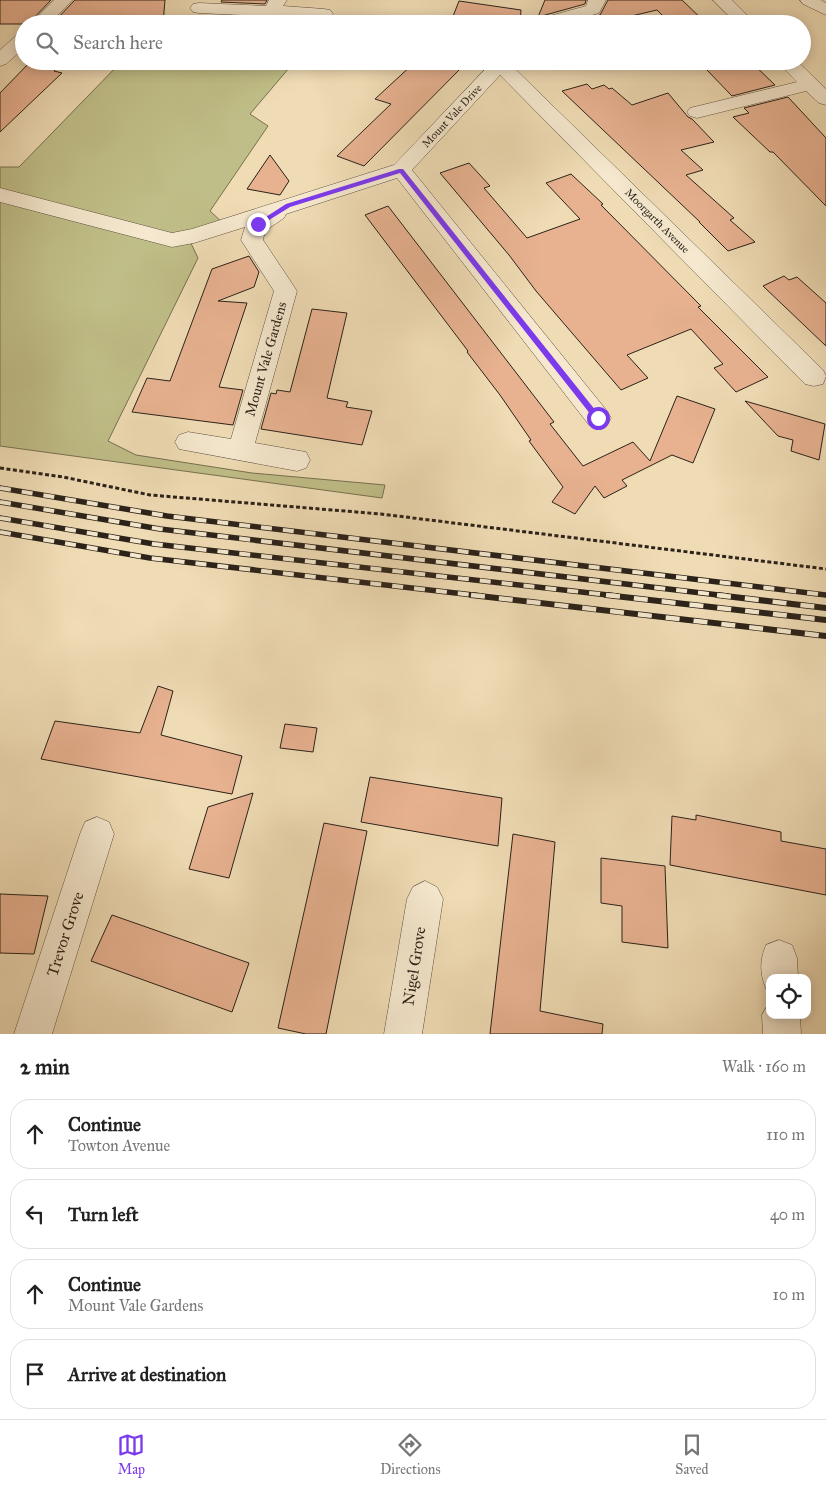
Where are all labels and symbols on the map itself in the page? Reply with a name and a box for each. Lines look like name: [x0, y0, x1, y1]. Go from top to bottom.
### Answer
street label: Mount Vale Drive: [419, 81, 485, 150]
street label: Moorgarth Avenue: [622, 186, 692, 256]
route end: [247, 213, 270, 236]
street label: Mount Vale Gardens: [242, 300, 290, 418]
route start: [587, 407, 610, 430]
street label: Trevor Grove: [42, 889, 88, 979]
street label: Nigel Grove: [398, 925, 431, 1007]

